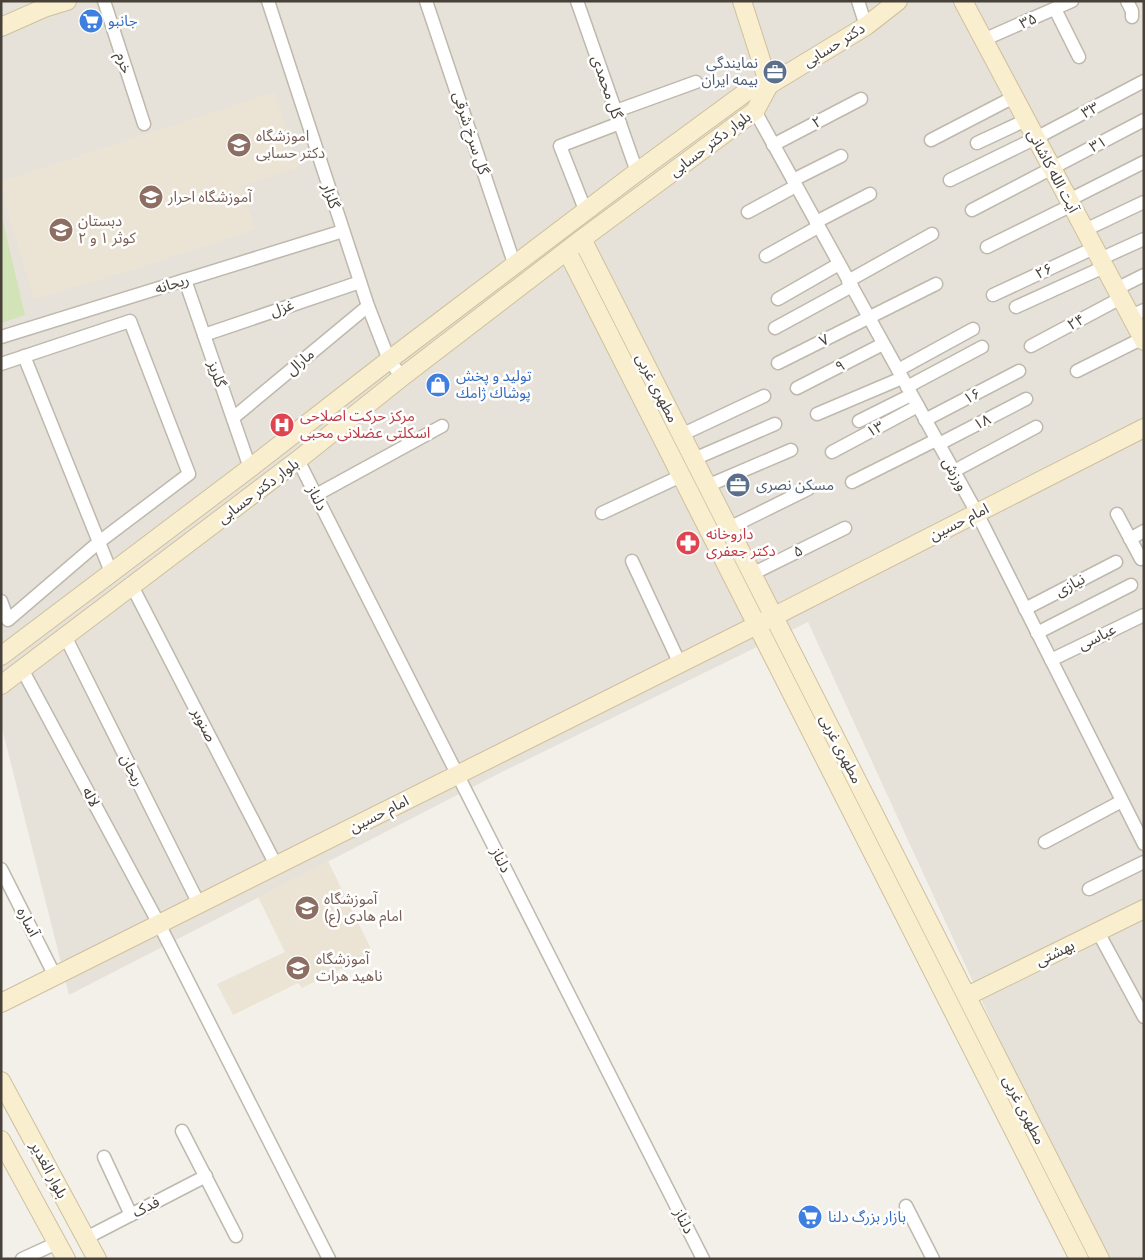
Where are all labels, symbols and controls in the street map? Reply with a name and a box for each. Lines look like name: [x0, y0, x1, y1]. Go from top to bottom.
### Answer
supermarket icon: جانبو: [78, 8, 104, 34]
street label: ۳۵: [1016, 9, 1040, 33]
place label: جانبو: [108, 12, 138, 30]
street label: دکتر حسابی: [800, 19, 868, 71]
street label: خرم: [110, 50, 136, 77]
street label: گل محمدی: [588, 53, 627, 122]
place label: نمایندگی بیمه ایران: [702, 54, 758, 89]
office icon: نمایندگی بیمه ایران: [762, 59, 788, 85]
street label: گل سرخ شرقی: [446, 89, 493, 178]
street label: ۳۳: [1078, 98, 1102, 122]
street label: بلوار دکتر حسابی: [666, 108, 754, 180]
street label: ۲: [809, 112, 825, 132]
street label: آیت الله کاشانی: [1023, 126, 1083, 216]
place label: اموزشگاه دکتر حسابی: [256, 127, 325, 162]
school or university icon: اموزشگاه دکتر حسابی: [226, 132, 252, 158]
street label: ۳۱: [1086, 132, 1110, 156]
street label: گلزار: [318, 180, 344, 212]
school or university icon: آموزشگاه احرار: [138, 184, 164, 210]
place label: آموزشگاه احرار: [167, 188, 252, 206]
place label: دبستان کوثر ۱ و ۲: [78, 212, 137, 247]
school or university icon: دبستان کوثر ۱ و ۲: [48, 217, 74, 243]
street label: ۲۶: [1032, 259, 1056, 283]
street label: ریحانه: [153, 270, 191, 298]
street label: غزل: [268, 295, 297, 320]
street label: ۲۴: [1064, 310, 1088, 334]
street label: ۷: [816, 330, 832, 350]
street label: مارال: [282, 345, 318, 379]
street label: مطهری غربی: [632, 351, 682, 425]
street label: ۹: [832, 356, 848, 376]
street label: گلریز: [204, 358, 230, 390]
place label: توليد و پخش پوشاك ژامك: [456, 367, 532, 403]
shop icon: توليد و پخش پوشاك ژامك: [425, 372, 451, 398]
street label: ۱۶: [960, 384, 984, 408]
place label: مرکز حرکت اصلاحی اسکلتی عضلانی محبی: [300, 407, 430, 442]
street label: ۱۸: [970, 410, 994, 434]
hospital icon: مرکز حرکت اصلاحی اسکلتی عضلانی محبی: [269, 412, 295, 438]
street label: ۱۳: [863, 417, 887, 441]
street label: ورزش: [939, 454, 971, 494]
street label: بلوار دکتر حسابی: [214, 455, 302, 527]
office icon: مسکن نصری: [725, 472, 751, 498]
place label: مسکن نصری: [756, 476, 834, 494]
street label: دلناز: [303, 481, 331, 514]
street label: امام حسین: [926, 499, 993, 546]
place label: داروخانه دکتر جعفری: [706, 525, 776, 560]
pharmacy icon: داروخانه دکتر جعفری: [675, 530, 701, 556]
street label: ۵: [790, 541, 806, 561]
street label: نیازی: [1052, 570, 1088, 600]
street label: عباسی: [1075, 620, 1119, 654]
street label: صنوبر: [187, 704, 220, 745]
street label: مطهری غربی: [816, 712, 866, 786]
street label: ریحان: [116, 751, 148, 789]
street label: لاله: [78, 784, 104, 810]
street label: امام حسین: [346, 791, 413, 838]
street label: دلناز: [487, 843, 515, 876]
place label: آموزشگاه امام هادی (ع): [324, 890, 402, 928]
school or university icon: آموزشگاه امام هادی (ع): [294, 895, 320, 921]
street label: آساره: [13, 904, 43, 940]
street label: بهشتی: [1033, 936, 1077, 970]
place label: آموزشگاه ناهید هرات: [316, 950, 383, 985]
school or university icon: آموزشگاه ناهید هرات: [285, 955, 311, 981]
street label: مطهری غربی: [999, 1073, 1049, 1147]
street label: بلوار الغدیر: [26, 1138, 71, 1201]
street label: فدک: [130, 1193, 163, 1221]
street label: دلناز: [670, 1204, 698, 1237]
supermarket icon: بازار بزرگ دلنا: [797, 1204, 823, 1230]
place label: بازار بزرگ دلنا: [828, 1208, 906, 1226]

